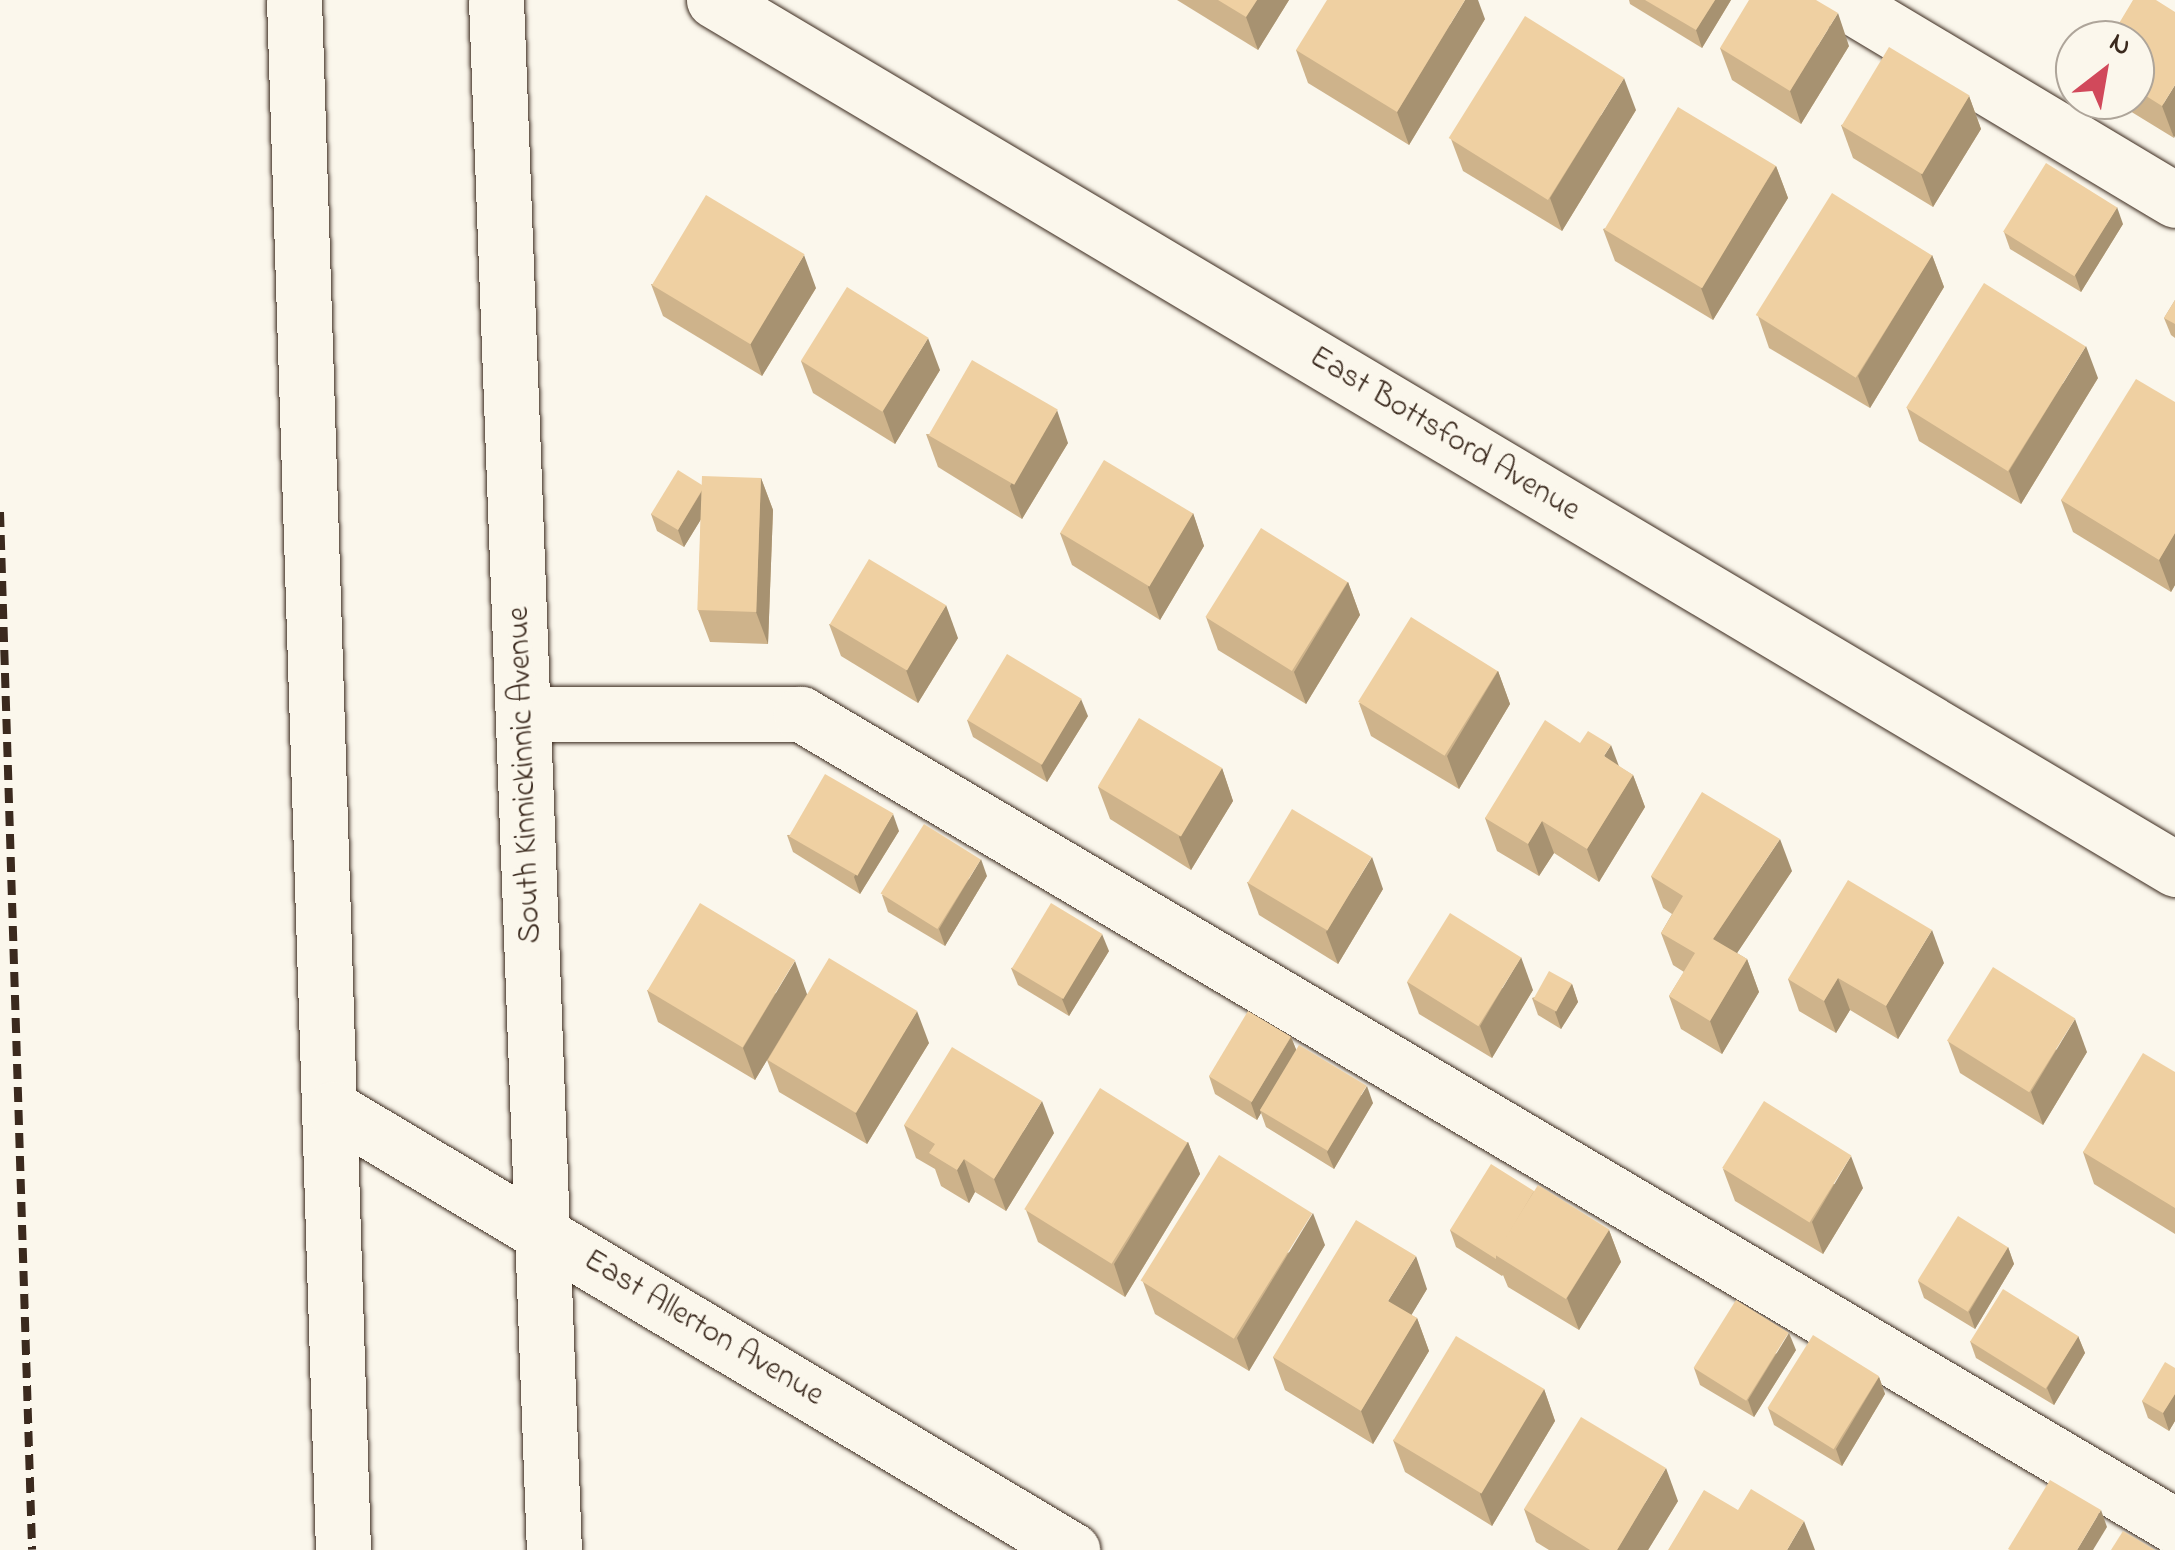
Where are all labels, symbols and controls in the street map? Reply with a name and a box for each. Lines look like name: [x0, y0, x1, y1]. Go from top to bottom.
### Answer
north arrow: [2055, 20, 2155, 120]
text: N: [2101, 23, 2138, 68]
street label: East Bottsford Avenue: [1302, 339, 1586, 531]
street label: South Kinnickinnic Avenue: [501, 606, 551, 944]
street label: East Allerton Avenue: [576, 1242, 830, 1416]

